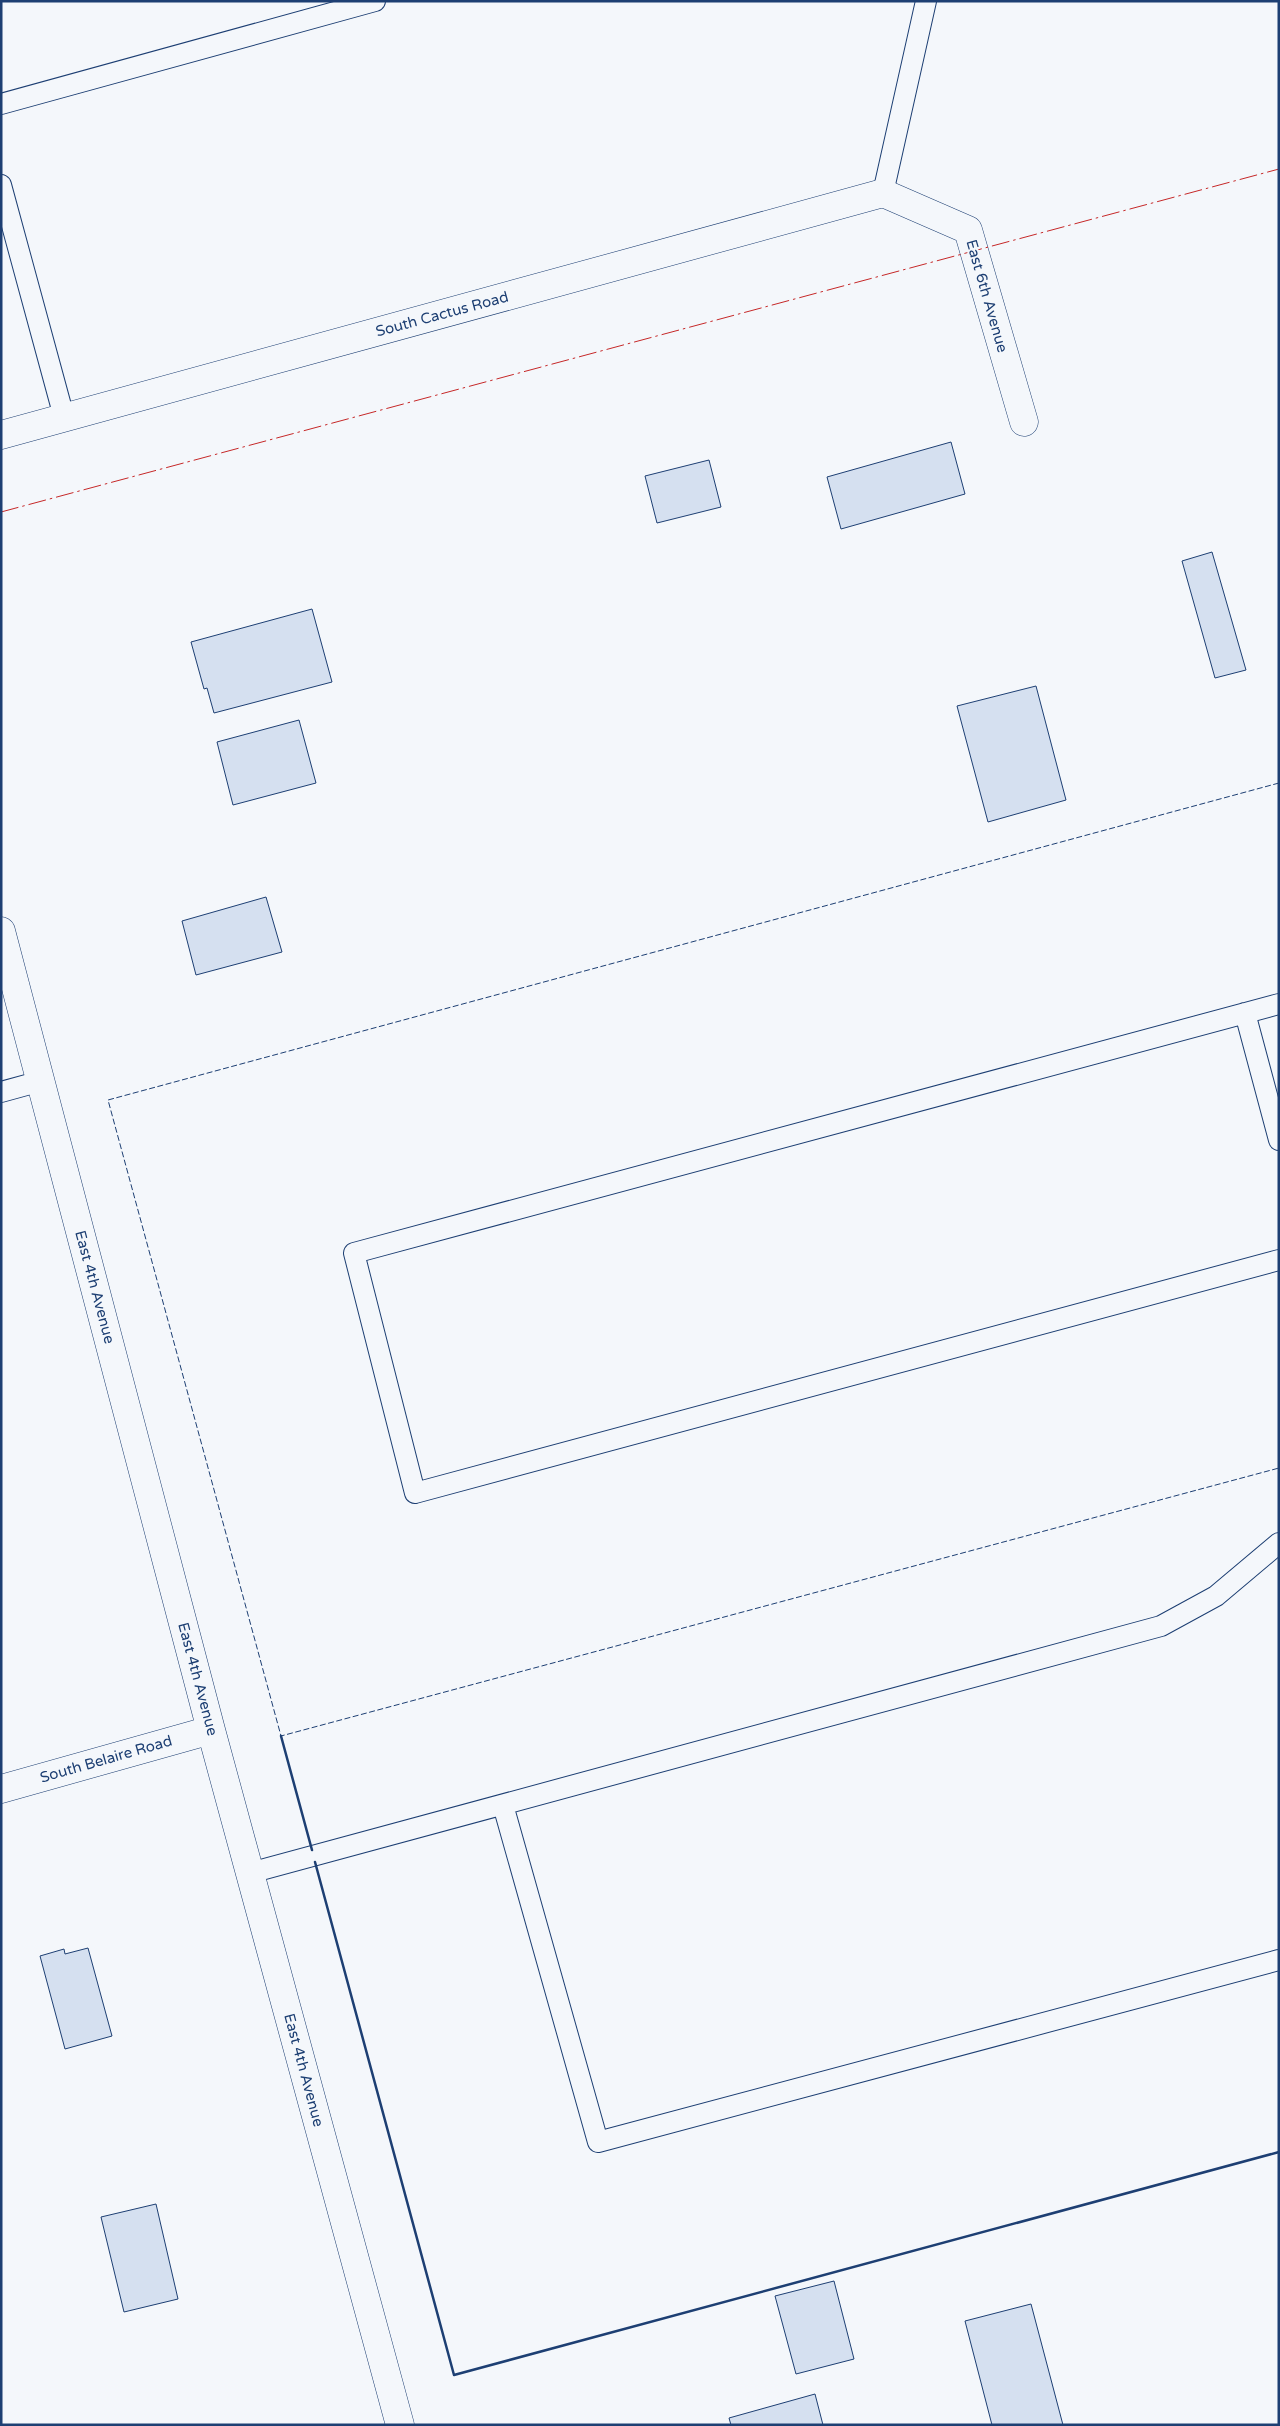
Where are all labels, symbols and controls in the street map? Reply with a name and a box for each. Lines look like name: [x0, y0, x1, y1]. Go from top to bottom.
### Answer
street label: East 6th Avenue: [962, 238, 1012, 354]
street label: South Cactus Road: [374, 288, 510, 340]
street label: East 4th Avenue: [71, 1228, 119, 1346]
street label: East 4th Avenue: [174, 1620, 222, 1738]
street label: South Belaire Road: [38, 1732, 174, 1786]
street label: East 4th Avenue: [280, 2011, 328, 2129]

